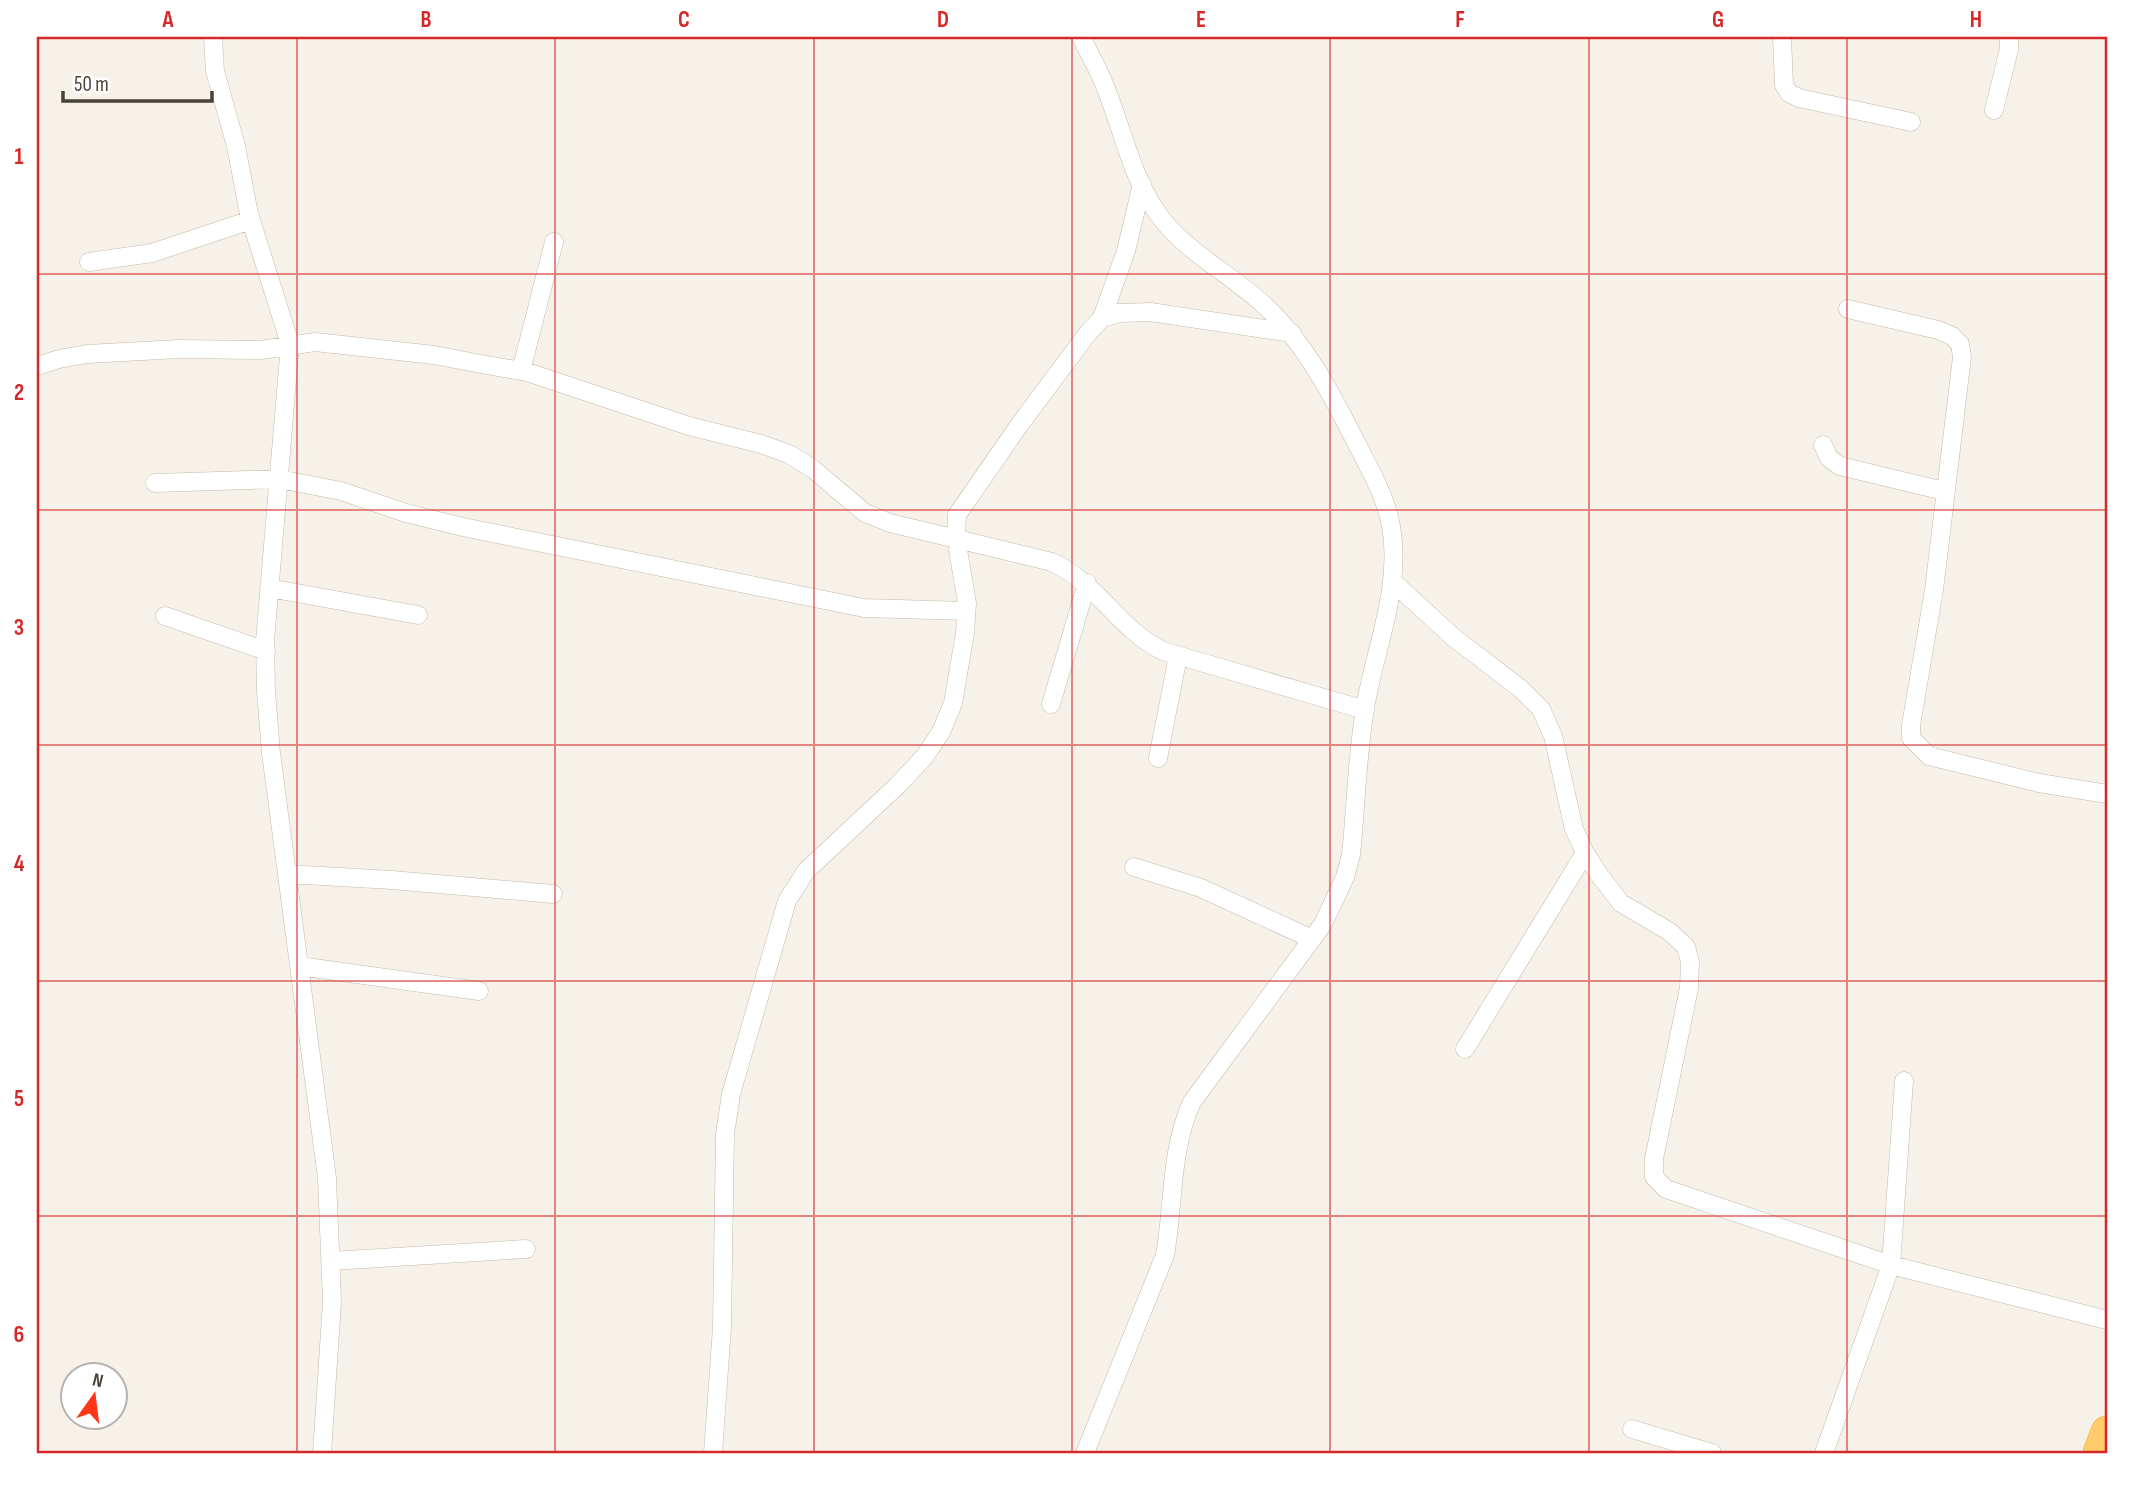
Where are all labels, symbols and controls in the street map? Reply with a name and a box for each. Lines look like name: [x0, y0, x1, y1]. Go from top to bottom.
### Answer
text: A: [162, 6, 175, 34]
text: B: [421, 6, 432, 34]
text: C: [678, 6, 690, 34]
text: D: [937, 6, 949, 34]
text: E: [1196, 6, 1206, 34]
text: F: [1455, 6, 1465, 34]
text: G: [1712, 6, 1724, 34]
text: H: [1970, 6, 1982, 34]
scale bar: [63, 60, 212, 104]
text: 50 m: [74, 72, 109, 97]
text: 1: [14, 143, 24, 171]
text: 2: [14, 379, 24, 407]
text: 3: [14, 614, 24, 642]
text: 4: [14, 850, 25, 878]
text: 5: [14, 1085, 24, 1113]
text: 6: [14, 1321, 24, 1349]
north arrow: [60, 1360, 130, 1430]
text: N: [90, 1369, 105, 1393]

